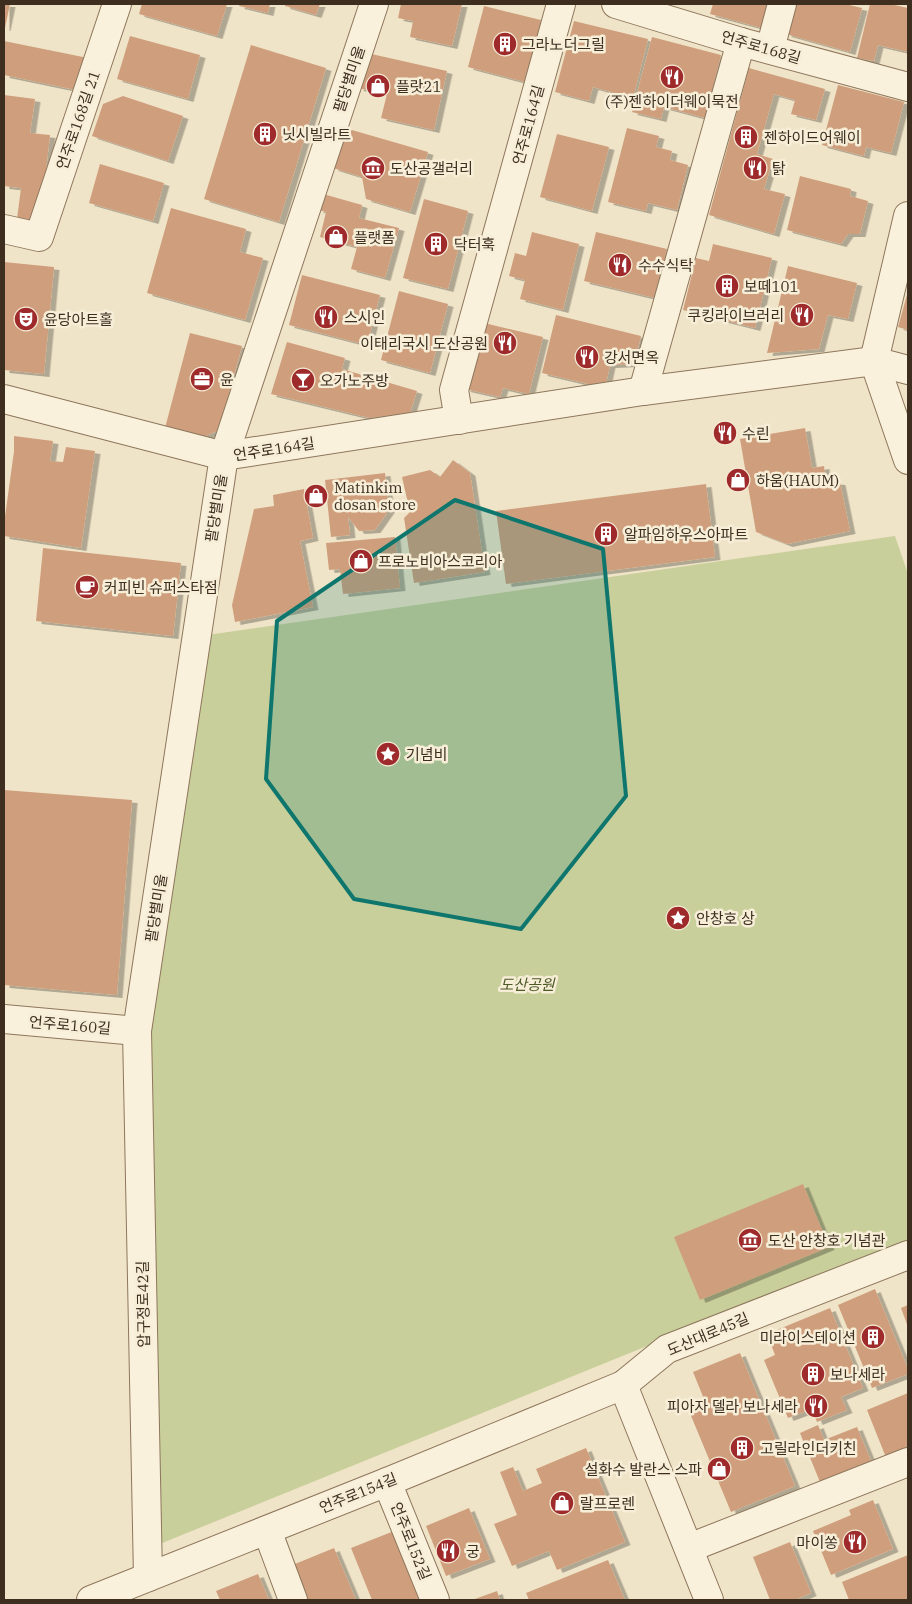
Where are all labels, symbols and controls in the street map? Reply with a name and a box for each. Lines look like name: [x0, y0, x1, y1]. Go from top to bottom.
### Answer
street label: 언주로168길: [719, 27, 803, 67]
building icon: 그라노더그릴: [492, 31, 518, 57]
place label: 그라노더그릴: [522, 35, 605, 54]
street label: 팔당별미울: [329, 43, 369, 115]
restaurant icon: (주)젠하이더웨이묵전: [659, 64, 685, 90]
street label: 언주로168길 21: [52, 68, 104, 172]
shop icon: 플랏21: [365, 73, 391, 99]
place label: 플랏21: [396, 77, 442, 96]
street label: 언주로164길: [508, 83, 548, 167]
place label: (주)젠하이더웨이묵전: [605, 92, 739, 111]
building icon: 닛시빌라트: [252, 121, 278, 147]
building icon: 젠하이드어웨이: [733, 124, 759, 150]
place label: 닛시빌라트: [282, 125, 351, 144]
place label: 젠하이드어웨이: [764, 128, 861, 147]
museum icon: 도산공갤러리: [360, 155, 386, 181]
restaurant icon: 탉: [742, 155, 768, 181]
place label: 도산공갤러리: [390, 159, 473, 178]
place label: 탉: [772, 159, 786, 178]
shop icon: 플랫폼: [323, 224, 349, 250]
place label: 플랫폼: [354, 228, 395, 247]
building icon: 닥터훅: [423, 231, 449, 257]
place label: 닥터훅: [454, 235, 495, 254]
restaurant icon: 수수식탁: [607, 252, 633, 278]
place label: 수수식탁: [638, 256, 693, 275]
building icon: 보떼101: [714, 273, 740, 299]
place label: 보떼101: [744, 277, 799, 296]
restaurant icon: 쿠킹라이브러리: [789, 302, 815, 328]
restaurant icon: 스시인: [313, 304, 339, 330]
theatre icon: 윤당아트홀: [13, 306, 39, 332]
place label: 쿠킹라이브러리: [687, 306, 784, 325]
place label: 스시인: [344, 308, 385, 327]
place label: 윤당아트홀: [44, 310, 113, 329]
restaurant icon: 이태리국시 도산공원: [492, 330, 518, 356]
place label: 이태리국시 도산공원: [360, 334, 488, 353]
restaurant icon: 강서면옥: [574, 344, 600, 370]
place label: 강서면옥: [604, 348, 659, 367]
office icon: 윤: [189, 366, 215, 392]
bar icon: 오가노주방: [290, 367, 316, 393]
place label: 윤: [220, 370, 234, 389]
place label: 오가노주방: [320, 371, 389, 390]
restaurant icon: 수린: [712, 420, 738, 446]
place label: 수린: [742, 424, 770, 443]
street label: 언주로164길: [232, 433, 316, 465]
shop icon: 하움(HAUM): [725, 467, 751, 493]
place label: 하움(HAUM): [756, 471, 839, 490]
street label: 팔당별미울: [201, 472, 231, 544]
place label: Matinkim dosan store: [334, 478, 416, 514]
shop icon: Matinkim dosan store: [303, 483, 329, 509]
building icon: 알파임하우스아파트: [593, 521, 619, 547]
place label: 알파임하우스아파트: [624, 525, 748, 544]
shop icon: 프로노비아스코리아: [348, 548, 374, 574]
place label: 프로노비아스코리아: [378, 552, 502, 571]
cafe icon: 커피빈 슈퍼스타점: [74, 574, 100, 600]
place label: 커피빈 슈퍼스타점: [104, 578, 218, 597]
place icon: 기념비: [375, 741, 401, 767]
place label: 기념비: [406, 745, 447, 764]
street label: 팔당별미울: [141, 872, 171, 944]
place icon: 안창호 상: [665, 905, 691, 931]
place label: 안창호 상: [696, 909, 755, 928]
park label: 도산공원: [499, 975, 556, 994]
street label: 언주로160길: [28, 1012, 112, 1038]
museum icon: 도산 안창호 기념관: [737, 1227, 763, 1253]
place label: 도산 안창호 기념관: [768, 1231, 886, 1250]
street label: 압구정로42길: [133, 1260, 153, 1348]
street label: 도산대로45길: [664, 1308, 752, 1360]
building icon: 미라이스테이션: [860, 1324, 886, 1350]
place label: 미라이스테이션: [759, 1328, 856, 1347]
building icon: 보나세라: [800, 1361, 826, 1387]
place label: 보나세라: [830, 1365, 885, 1384]
restaurant icon: 피아자 델라 보나세라: [803, 1393, 829, 1419]
place label: 피아자 델라 보나세라: [667, 1397, 798, 1416]
building icon: 고릴라인더키친: [729, 1435, 755, 1461]
place label: 고릴라인더키친: [760, 1439, 857, 1458]
shop icon: 설화수 발란스 스파: [706, 1456, 732, 1482]
place label: 설화수 발란스 스파: [585, 1460, 702, 1479]
street label: 언주로154길: [316, 1469, 400, 1517]
shop icon: 랄프로렌: [549, 1490, 575, 1516]
place label: 랄프로렌: [580, 1494, 635, 1513]
street label: 언주로152길: [387, 1499, 435, 1583]
restaurant icon: 마이쏭: [842, 1529, 868, 1555]
place label: 마이쏭: [797, 1533, 838, 1552]
restaurant icon: 궁: [435, 1538, 461, 1564]
place label: 궁: [466, 1542, 480, 1561]

